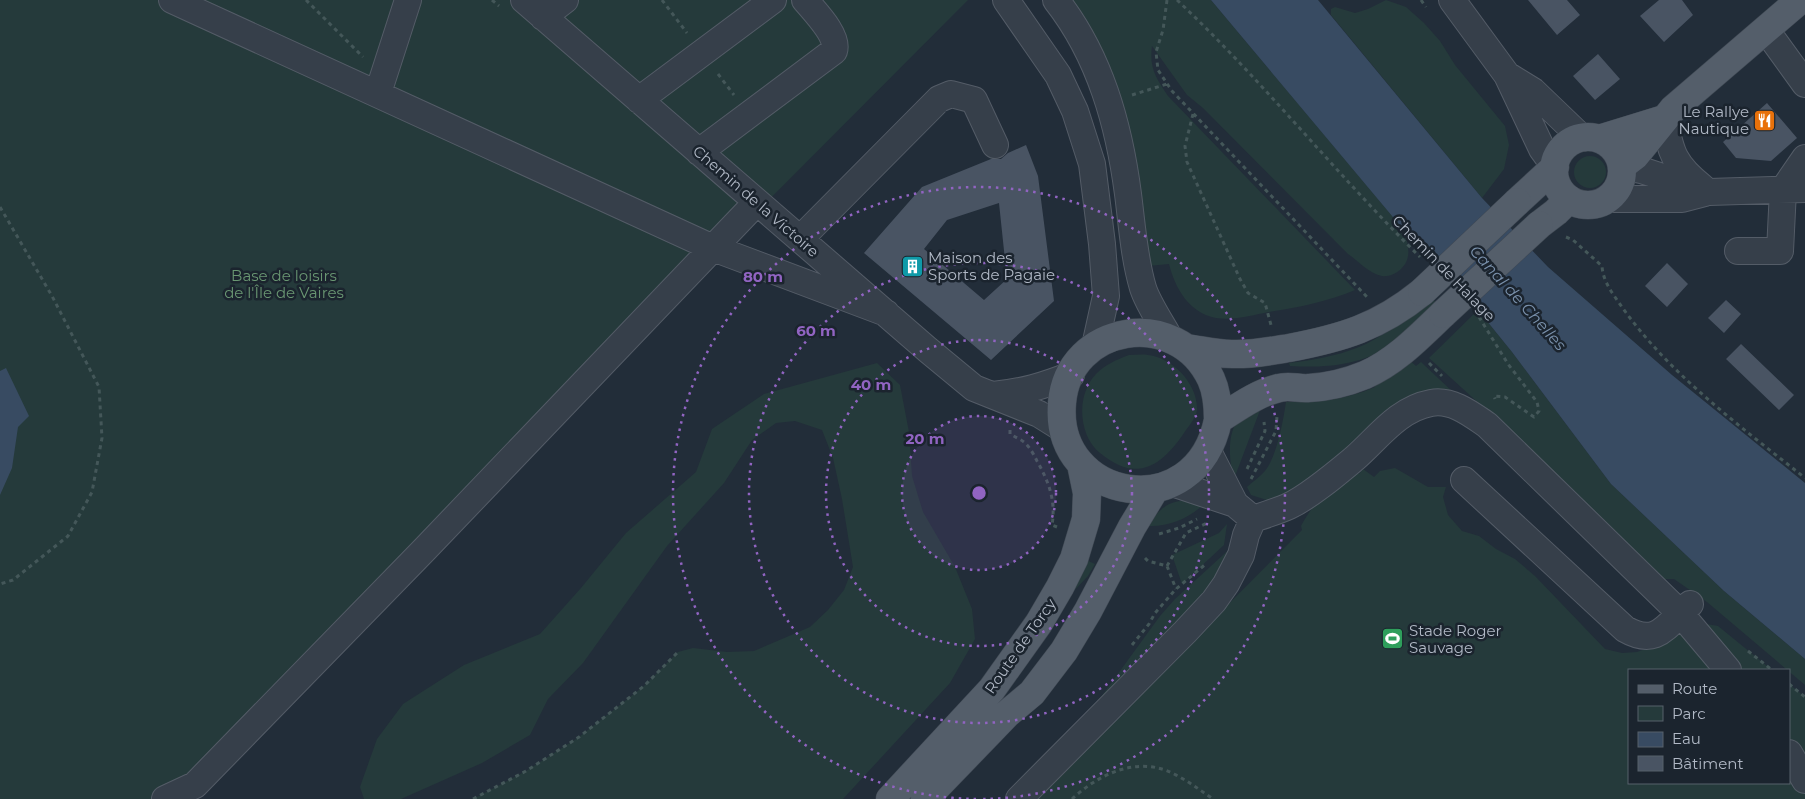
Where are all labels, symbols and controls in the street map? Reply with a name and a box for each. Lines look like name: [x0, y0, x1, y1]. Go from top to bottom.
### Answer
place label: Le Rallye Nautique: [1678, 102, 1749, 138]
restaurant icon: Le Rallye Nautique: [1753, 108, 1777, 132]
street label: Chemin de la Victoire: [689, 141, 823, 261]
street label: Chemin de Halage: [1388, 211, 1500, 325]
water label: Canal de Chelles: [1466, 242, 1570, 355]
place label: Maison des Sports de Pagaie: [928, 248, 1055, 284]
building icon: Maison des Sports de Pagaie: [900, 254, 924, 278]
park label: Base de loisirs de l'Île de Vaires: [224, 266, 344, 302]
text: 80 m: [743, 267, 783, 286]
text: 60 m: [796, 321, 836, 340]
text: 40 m: [851, 375, 891, 394]
text: 20 m: [905, 429, 945, 448]
centre of rings: [970, 484, 988, 502]
street label: Route de Torcy: [980, 594, 1060, 697]
place label: Stade Roger Sauvage: [1409, 621, 1502, 657]
sports icon: Stade Roger Sauvage: [1381, 627, 1405, 651]
legend: [1628, 669, 1790, 784]
text: Route: [1672, 679, 1717, 698]
text: Parc: [1672, 704, 1706, 723]
text: Eau: [1672, 729, 1701, 748]
text: Bâtiment: [1672, 754, 1744, 773]

